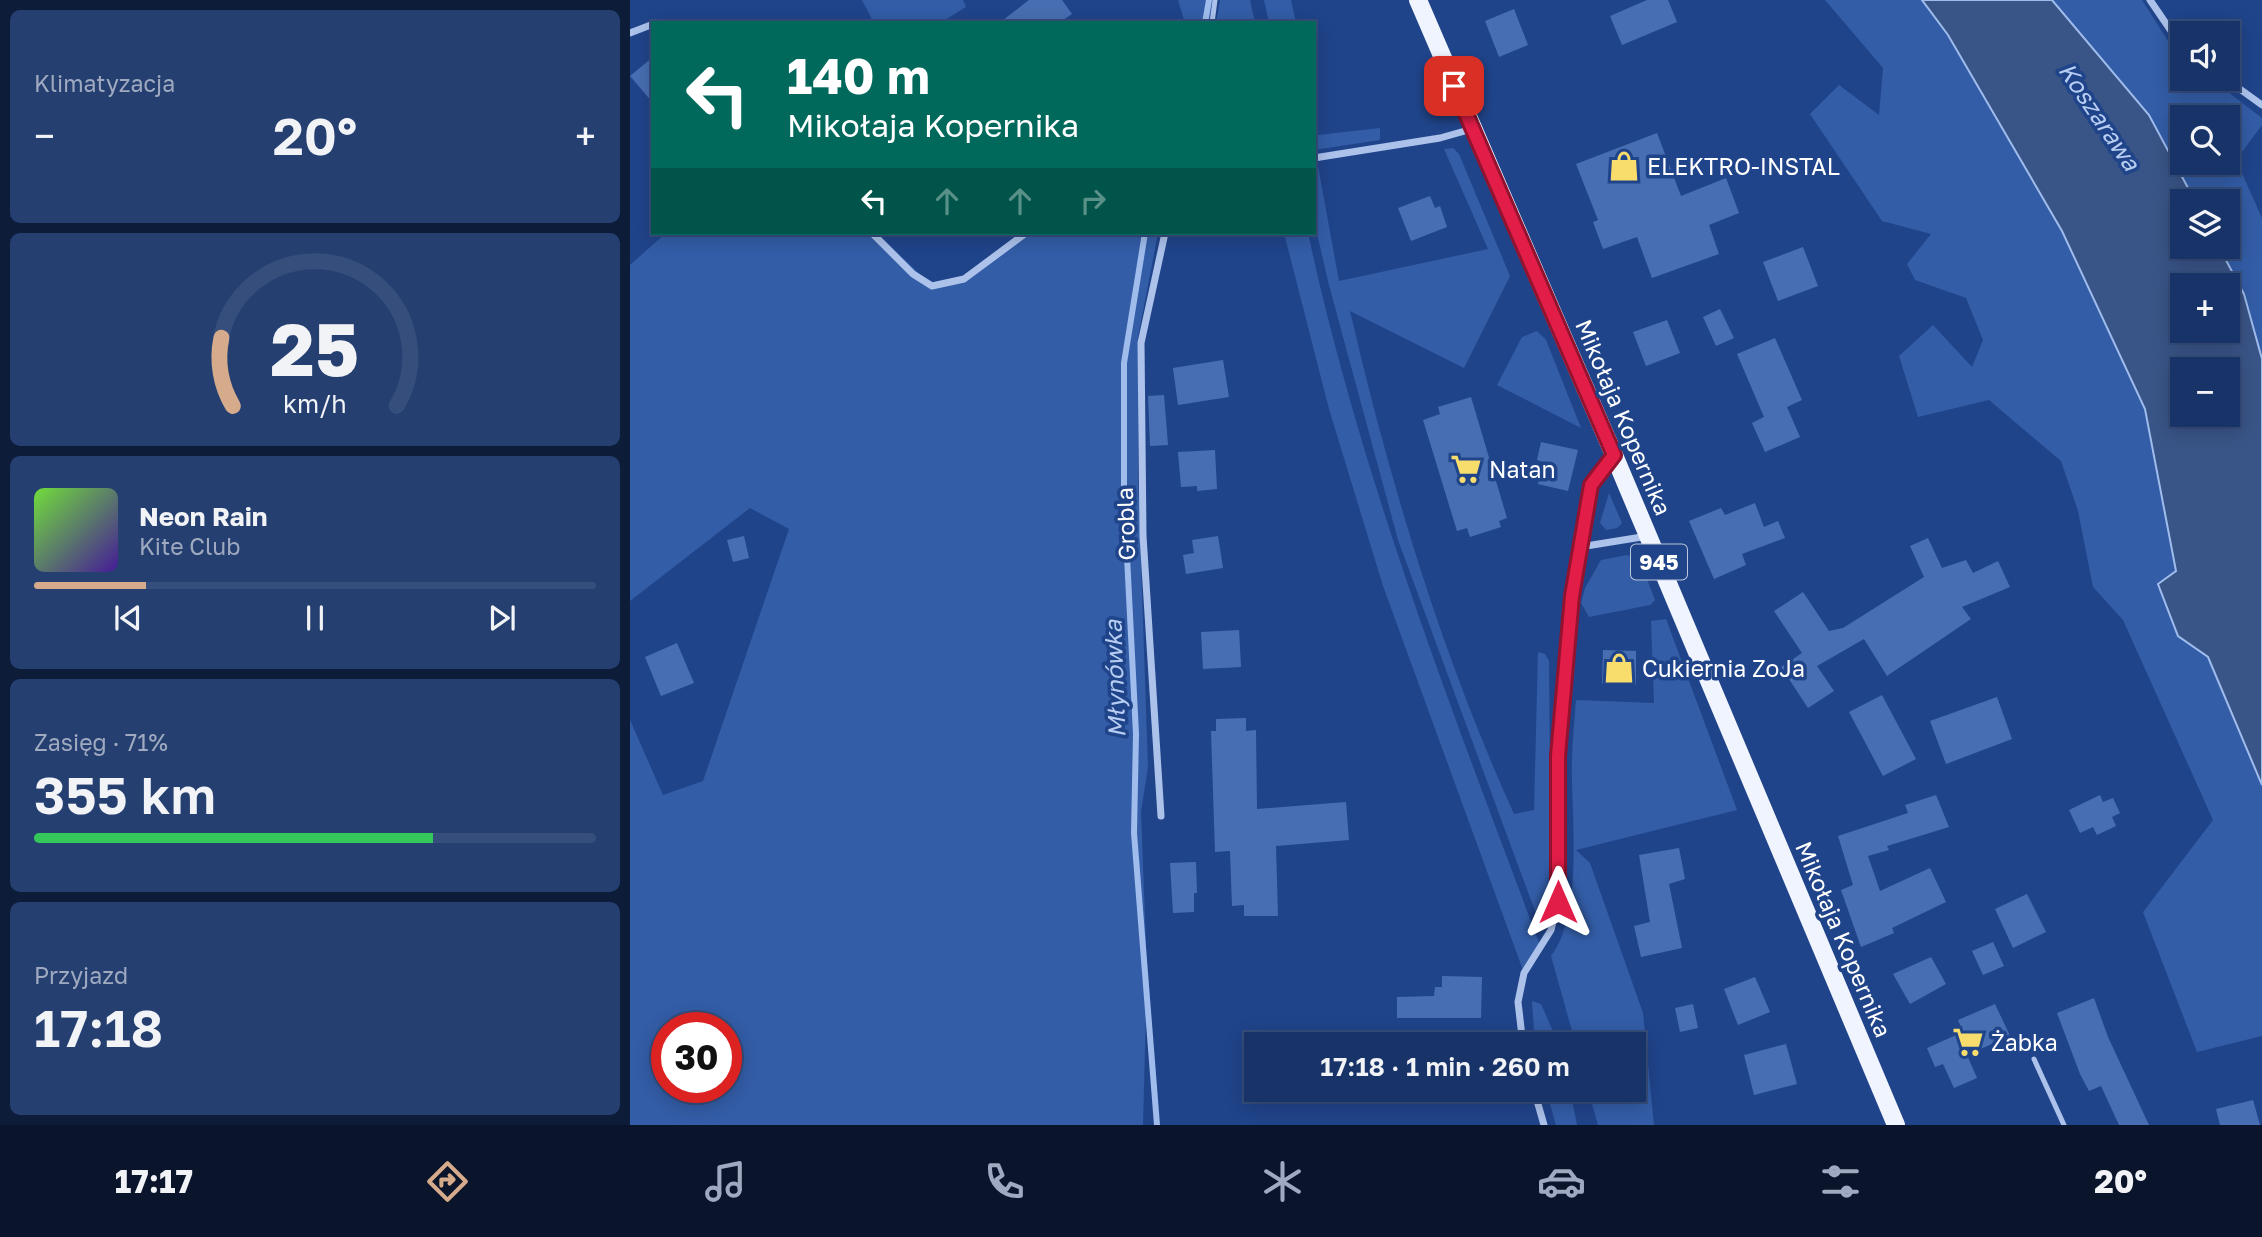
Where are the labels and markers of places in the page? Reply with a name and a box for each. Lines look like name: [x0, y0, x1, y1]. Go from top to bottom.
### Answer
pin: [1424, 56, 1484, 116]
shop icon: ELEKTRO-INSTAL: [1607, 149, 1641, 183]
place label: ELEKTRO-INSTAL: [1647, 152, 1840, 180]
supermarket icon: Natan: [1449, 452, 1483, 486]
place label: Natan: [1489, 455, 1556, 483]
shop icon: Cukiernia ZoJa: [1602, 651, 1636, 685]
place label: Cukiernia ZoJa: [1642, 654, 1805, 682]
supermarket icon: Żabka: [1951, 1025, 1985, 1059]
place label: Żabka: [1991, 1028, 2058, 1056]

